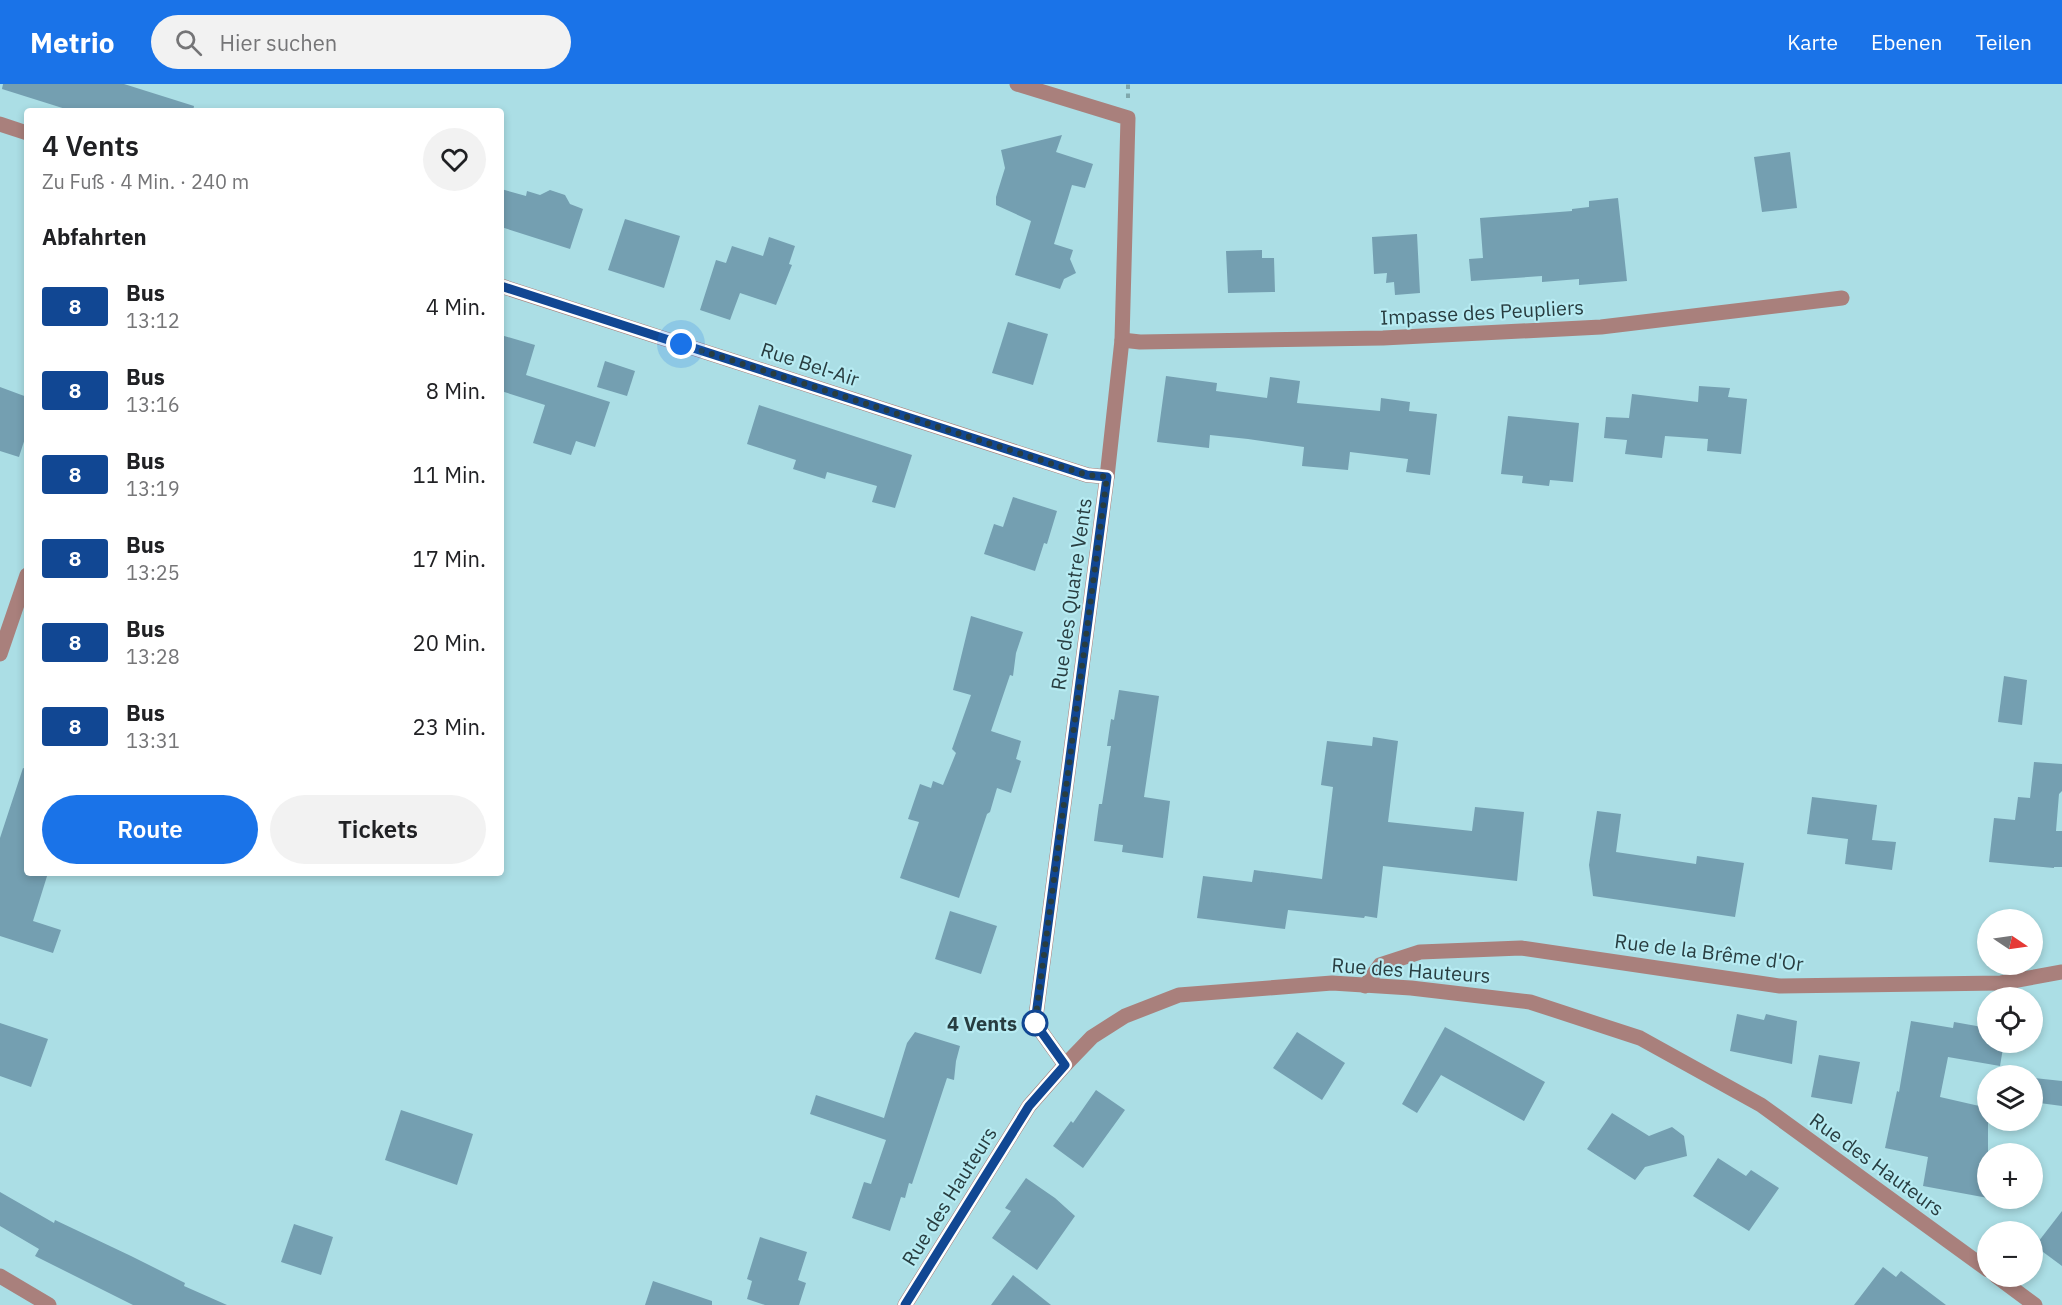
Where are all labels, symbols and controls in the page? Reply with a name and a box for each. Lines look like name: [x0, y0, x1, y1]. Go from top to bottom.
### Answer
search box: [151, 15, 571, 69]
text: Metrio: [30, 24, 115, 61]
icon: search: [172, 26, 205, 59]
text: Hier suchen: [220, 28, 337, 57]
text: Karte: [1787, 28, 1838, 56]
text: Ebenen: [1871, 28, 1942, 56]
text: Teilen: [1975, 28, 2032, 56]
text: 4 Vents: [42, 127, 139, 164]
button: heart: [423, 128, 486, 191]
text: Zu Fuß · 4 Min. · 240 m: [42, 168, 249, 195]
text: Abfahrten: [42, 222, 147, 251]
text: Bus: [126, 278, 165, 307]
text: 8: [69, 292, 81, 320]
text: 4 Min.: [426, 292, 486, 321]
street label: Impasse des Peupliers: [1379, 293, 1585, 331]
text: 13:12: [126, 307, 180, 334]
your location: [666, 329, 696, 359]
street label: Rue Bel-Air: [757, 335, 863, 393]
text: Bus: [126, 362, 165, 391]
text: 8: [69, 376, 81, 404]
text: 8 Min.: [426, 376, 486, 405]
text: 13:16: [126, 391, 180, 418]
text: Bus: [126, 446, 165, 475]
text: 8: [69, 460, 81, 488]
text: 11 Min.: [413, 460, 486, 489]
text: 13:19: [126, 475, 180, 502]
street label: Rue des Quatre Vents: [1044, 496, 1098, 692]
text: Bus: [126, 530, 165, 559]
text: 8: [69, 544, 81, 572]
text: 17 Min.: [413, 544, 486, 573]
text: 13:25: [126, 559, 180, 586]
text: Bus: [126, 614, 165, 643]
text: 8: [69, 628, 81, 656]
text: 20 Min.: [413, 628, 486, 657]
text: 13:28: [126, 643, 180, 670]
text: Bus: [126, 698, 165, 727]
text: 8: [69, 712, 81, 740]
text: 23 Min.: [413, 712, 486, 741]
text: 13:31: [126, 727, 180, 754]
button: Route: [42, 795, 258, 864]
button: Tickets: [270, 795, 486, 864]
north arrow: [1977, 909, 2043, 975]
map controls: [1977, 909, 2043, 1287]
street label: Rue de la Brême d'Or: [1613, 927, 1805, 977]
street label: Rue des Hauteurs: [1331, 951, 1491, 989]
button: locate: [1977, 987, 2043, 1053]
place label: 4 Vents: [947, 1010, 1017, 1037]
marker: 4 Vents: [1022, 1010, 1048, 1036]
button: layers: [1977, 1065, 2043, 1131]
street label: Rue des Hauteurs: [1805, 1106, 1949, 1222]
street label: Rue des Hauteurs: [895, 1121, 1003, 1271]
button: +: [1977, 1143, 2043, 1209]
button: −: [1977, 1221, 2043, 1287]

